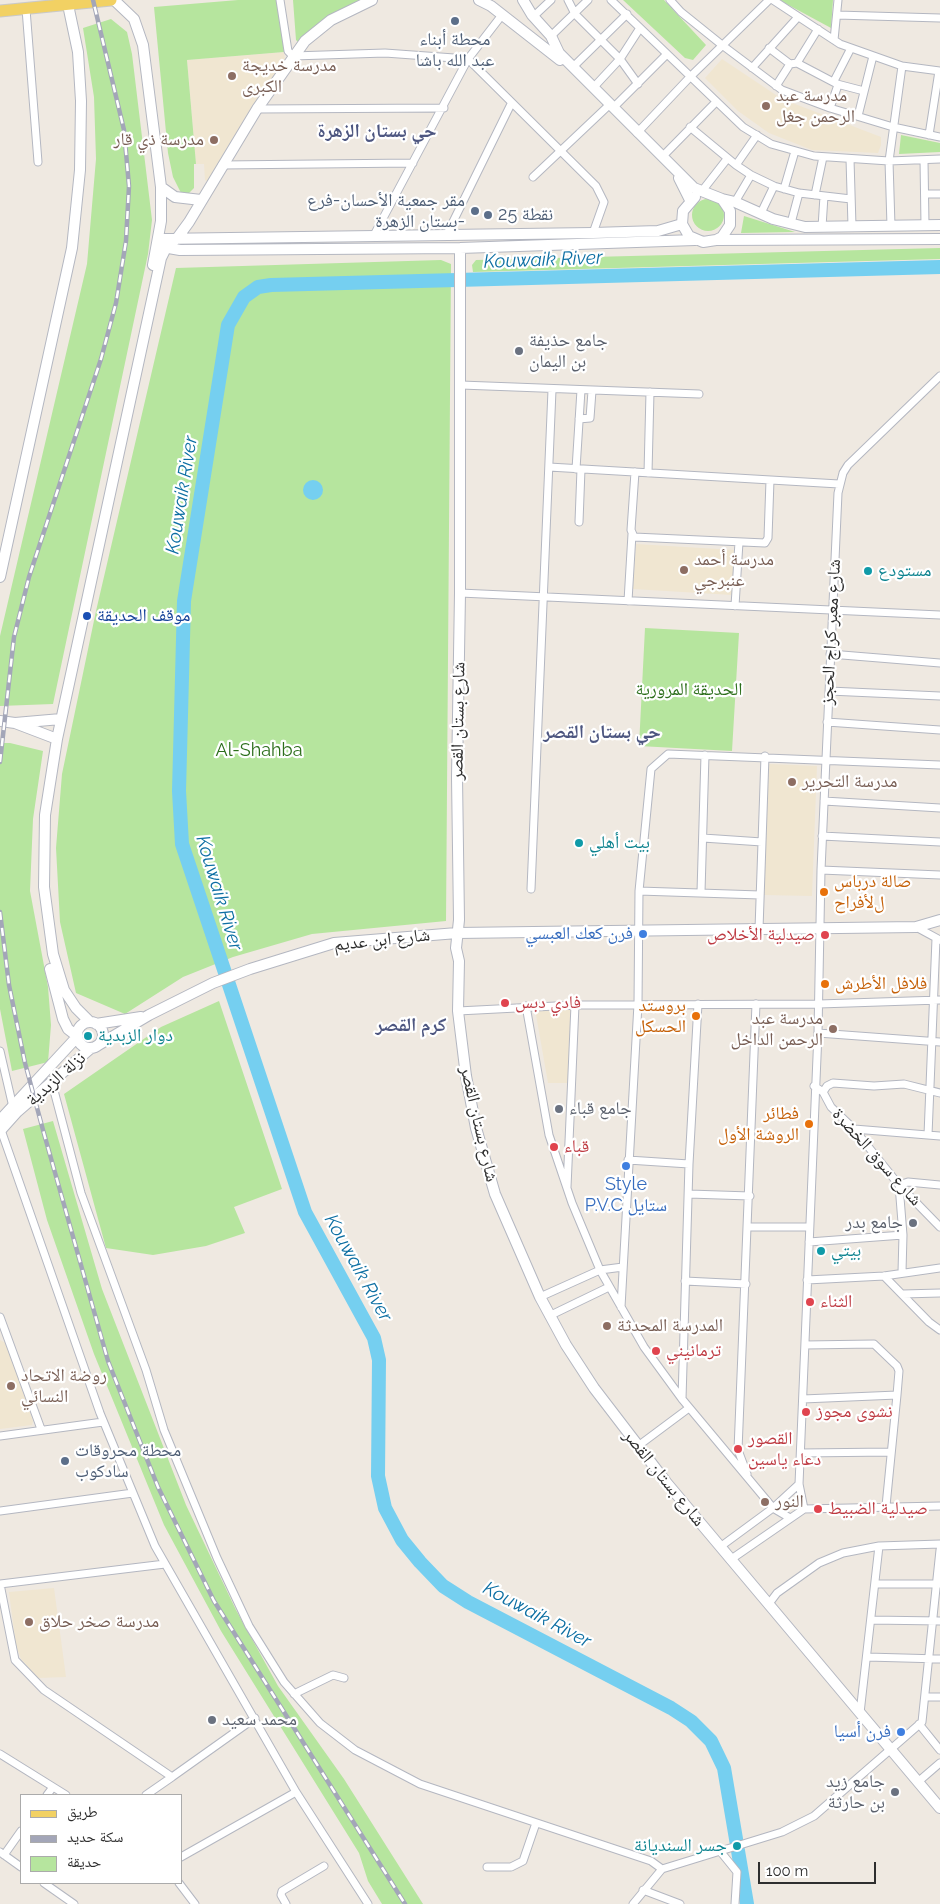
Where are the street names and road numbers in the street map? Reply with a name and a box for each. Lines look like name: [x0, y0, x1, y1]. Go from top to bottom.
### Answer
street label: شارع معبر كراج الحجز: [816, 559, 846, 705]
street label: شارع بستان القصر: [446, 662, 470, 780]
street label: شارع ابن عديم: [333, 924, 431, 956]
street label: نزلة الزبدية: [22, 1047, 90, 1111]
street label: شارع بستان القصر: [455, 1064, 503, 1184]
street label: شارع سوق الخضرة: [827, 1104, 927, 1210]
street label: شارع بستان القصر: [618, 1425, 710, 1531]

